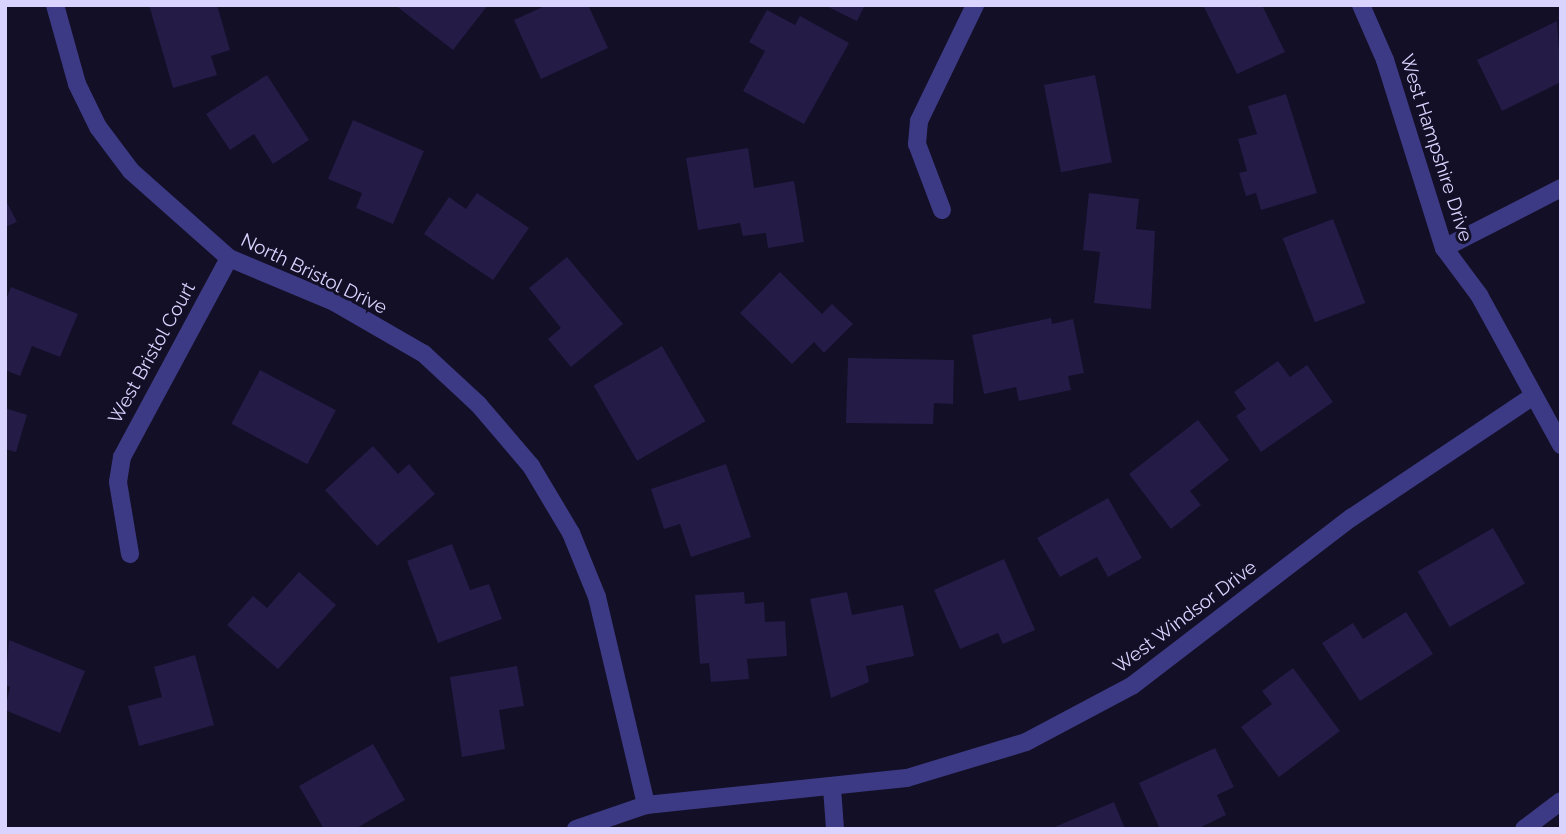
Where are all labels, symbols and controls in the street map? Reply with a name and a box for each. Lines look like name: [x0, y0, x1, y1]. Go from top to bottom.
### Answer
street label: West Hampshire Drive: [1395, 51, 1477, 245]
street label: North Bristol Drive: [237, 229, 391, 319]
street label: West Bristol Court: [103, 278, 201, 428]
street label: West Windsor Drive: [1109, 555, 1261, 679]

